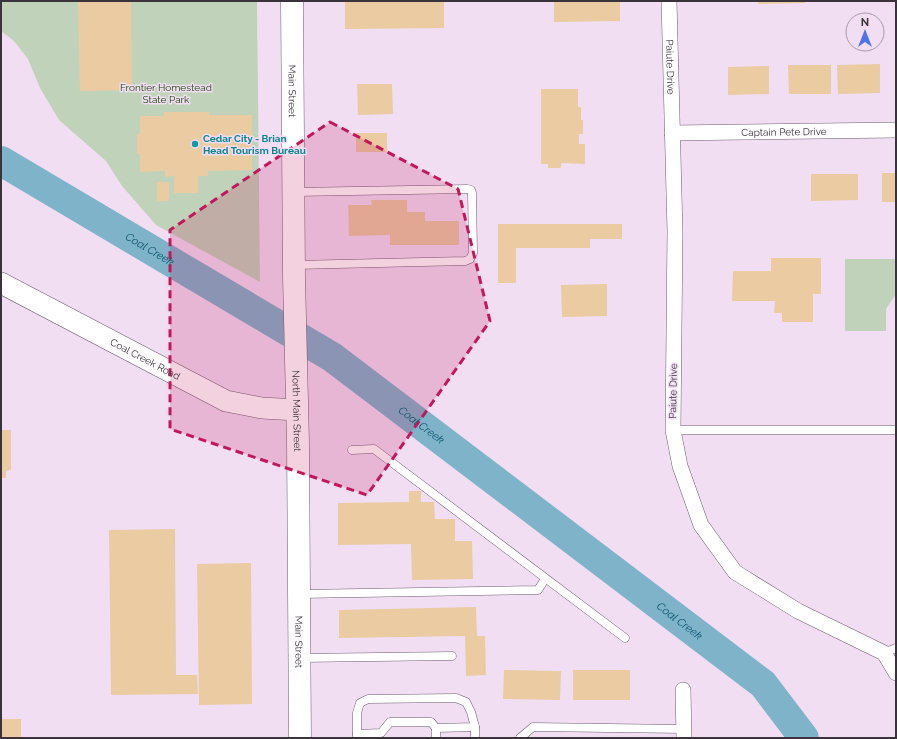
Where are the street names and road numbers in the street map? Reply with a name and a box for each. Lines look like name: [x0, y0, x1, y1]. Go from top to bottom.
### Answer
street label: Paiute Drive: [664, 39, 677, 95]
street label: Main Street: [287, 65, 298, 118]
street label: Captain Pete Drive: [741, 125, 827, 138]
street label: Coal Creek Road: [109, 336, 182, 381]
street label: Paiute Drive: [667, 363, 679, 419]
street label: North Main Street: [291, 370, 304, 452]
street label: Main Street: [294, 616, 305, 669]

